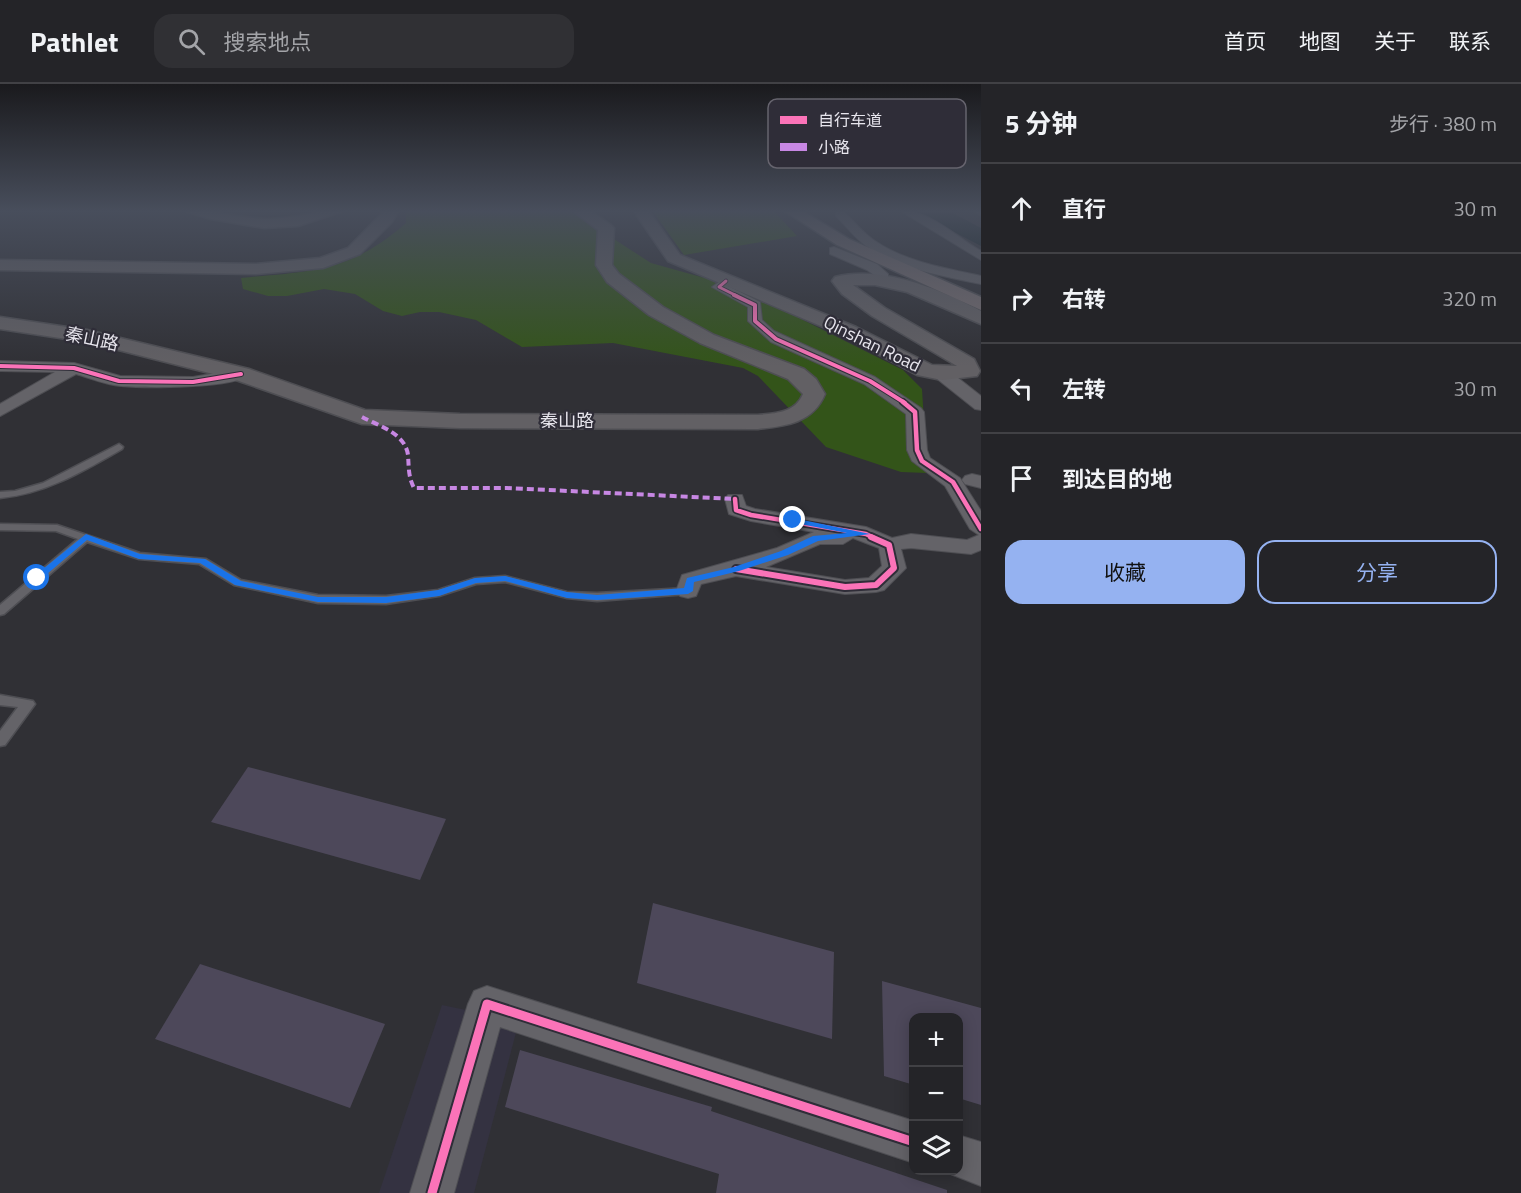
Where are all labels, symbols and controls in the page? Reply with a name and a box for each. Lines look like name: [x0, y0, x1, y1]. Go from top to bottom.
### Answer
search box: [154, 14, 574, 68]
text: Pathlet: [30, 20, 118, 63]
icon: search: [175, 25, 208, 58]
text: 搜索地点: [223, 25, 311, 59]
text: 首页: [1224, 25, 1266, 57]
text: 地图: [1299, 25, 1341, 57]
text: 关于: [1374, 25, 1416, 57]
text: 联系: [1449, 25, 1491, 57]
legend: [768, 99, 966, 168]
text: 5 分钟: [1005, 104, 1077, 143]
text: 自行车道: [818, 108, 882, 132]
text: 步行 · 380 m: [1389, 108, 1497, 139]
text: 小路: [818, 135, 850, 159]
icon: ahead: [1005, 192, 1038, 225]
text: 直行: [1062, 192, 1106, 226]
text: 30 m: [1453, 193, 1497, 224]
icon: right: [1005, 282, 1038, 315]
text: 右转: [1062, 282, 1106, 316]
text: 320 m: [1442, 283, 1497, 314]
street label: Qinshan Road: [819, 308, 925, 379]
street label: 秦山路: [63, 320, 121, 357]
icon: left: [1005, 372, 1038, 405]
text: 左转: [1062, 372, 1106, 406]
text: 30 m: [1453, 373, 1497, 404]
street label: 秦山路: [540, 407, 594, 434]
icon: arrive: [1005, 462, 1038, 495]
text: 到达目的地: [1062, 462, 1172, 496]
route end: [779, 506, 805, 532]
button: 收藏: [1005, 540, 1245, 604]
button: 分享: [1257, 540, 1497, 604]
route start: [23, 564, 49, 590]
map controls: [909, 1013, 963, 1175]
button: +: [909, 1013, 963, 1067]
button: −: [909, 1067, 963, 1121]
button: layers: [909, 1121, 963, 1175]

